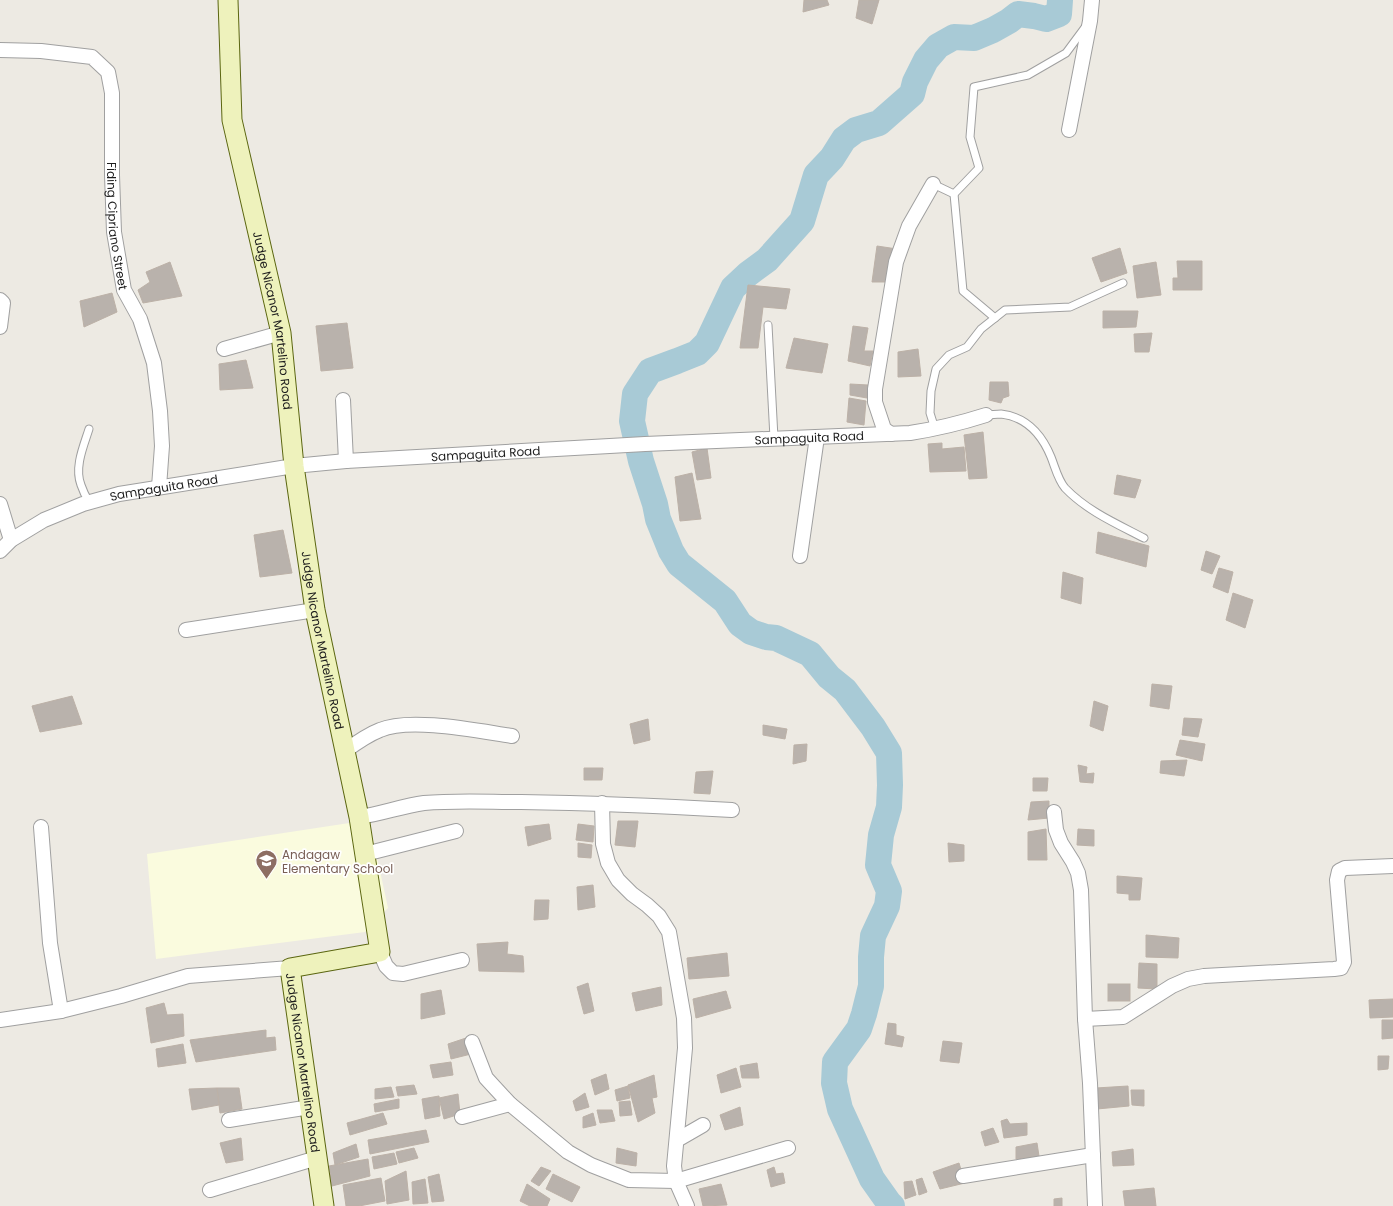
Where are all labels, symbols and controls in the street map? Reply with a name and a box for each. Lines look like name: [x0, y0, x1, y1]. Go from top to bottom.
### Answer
street label: Fiding Cipriano Street: [104, 162, 132, 291]
street label: Judge Nicanor Martelino Road: [249, 229, 297, 411]
street label: Sampaguita Road: [754, 426, 864, 448]
street label: Sampaguita Road: [430, 441, 541, 465]
street label: Sampaguita Road: [108, 470, 219, 505]
street label: Judge Nicanor Martelino Road: [298, 550, 349, 731]
place label: Andagaw Elementary School: [282, 846, 393, 877]
school or university icon: Andagaw Elementary School: [253, 848, 279, 881]
street label: Judge Nicanor Martelino Road: [282, 972, 325, 1154]

